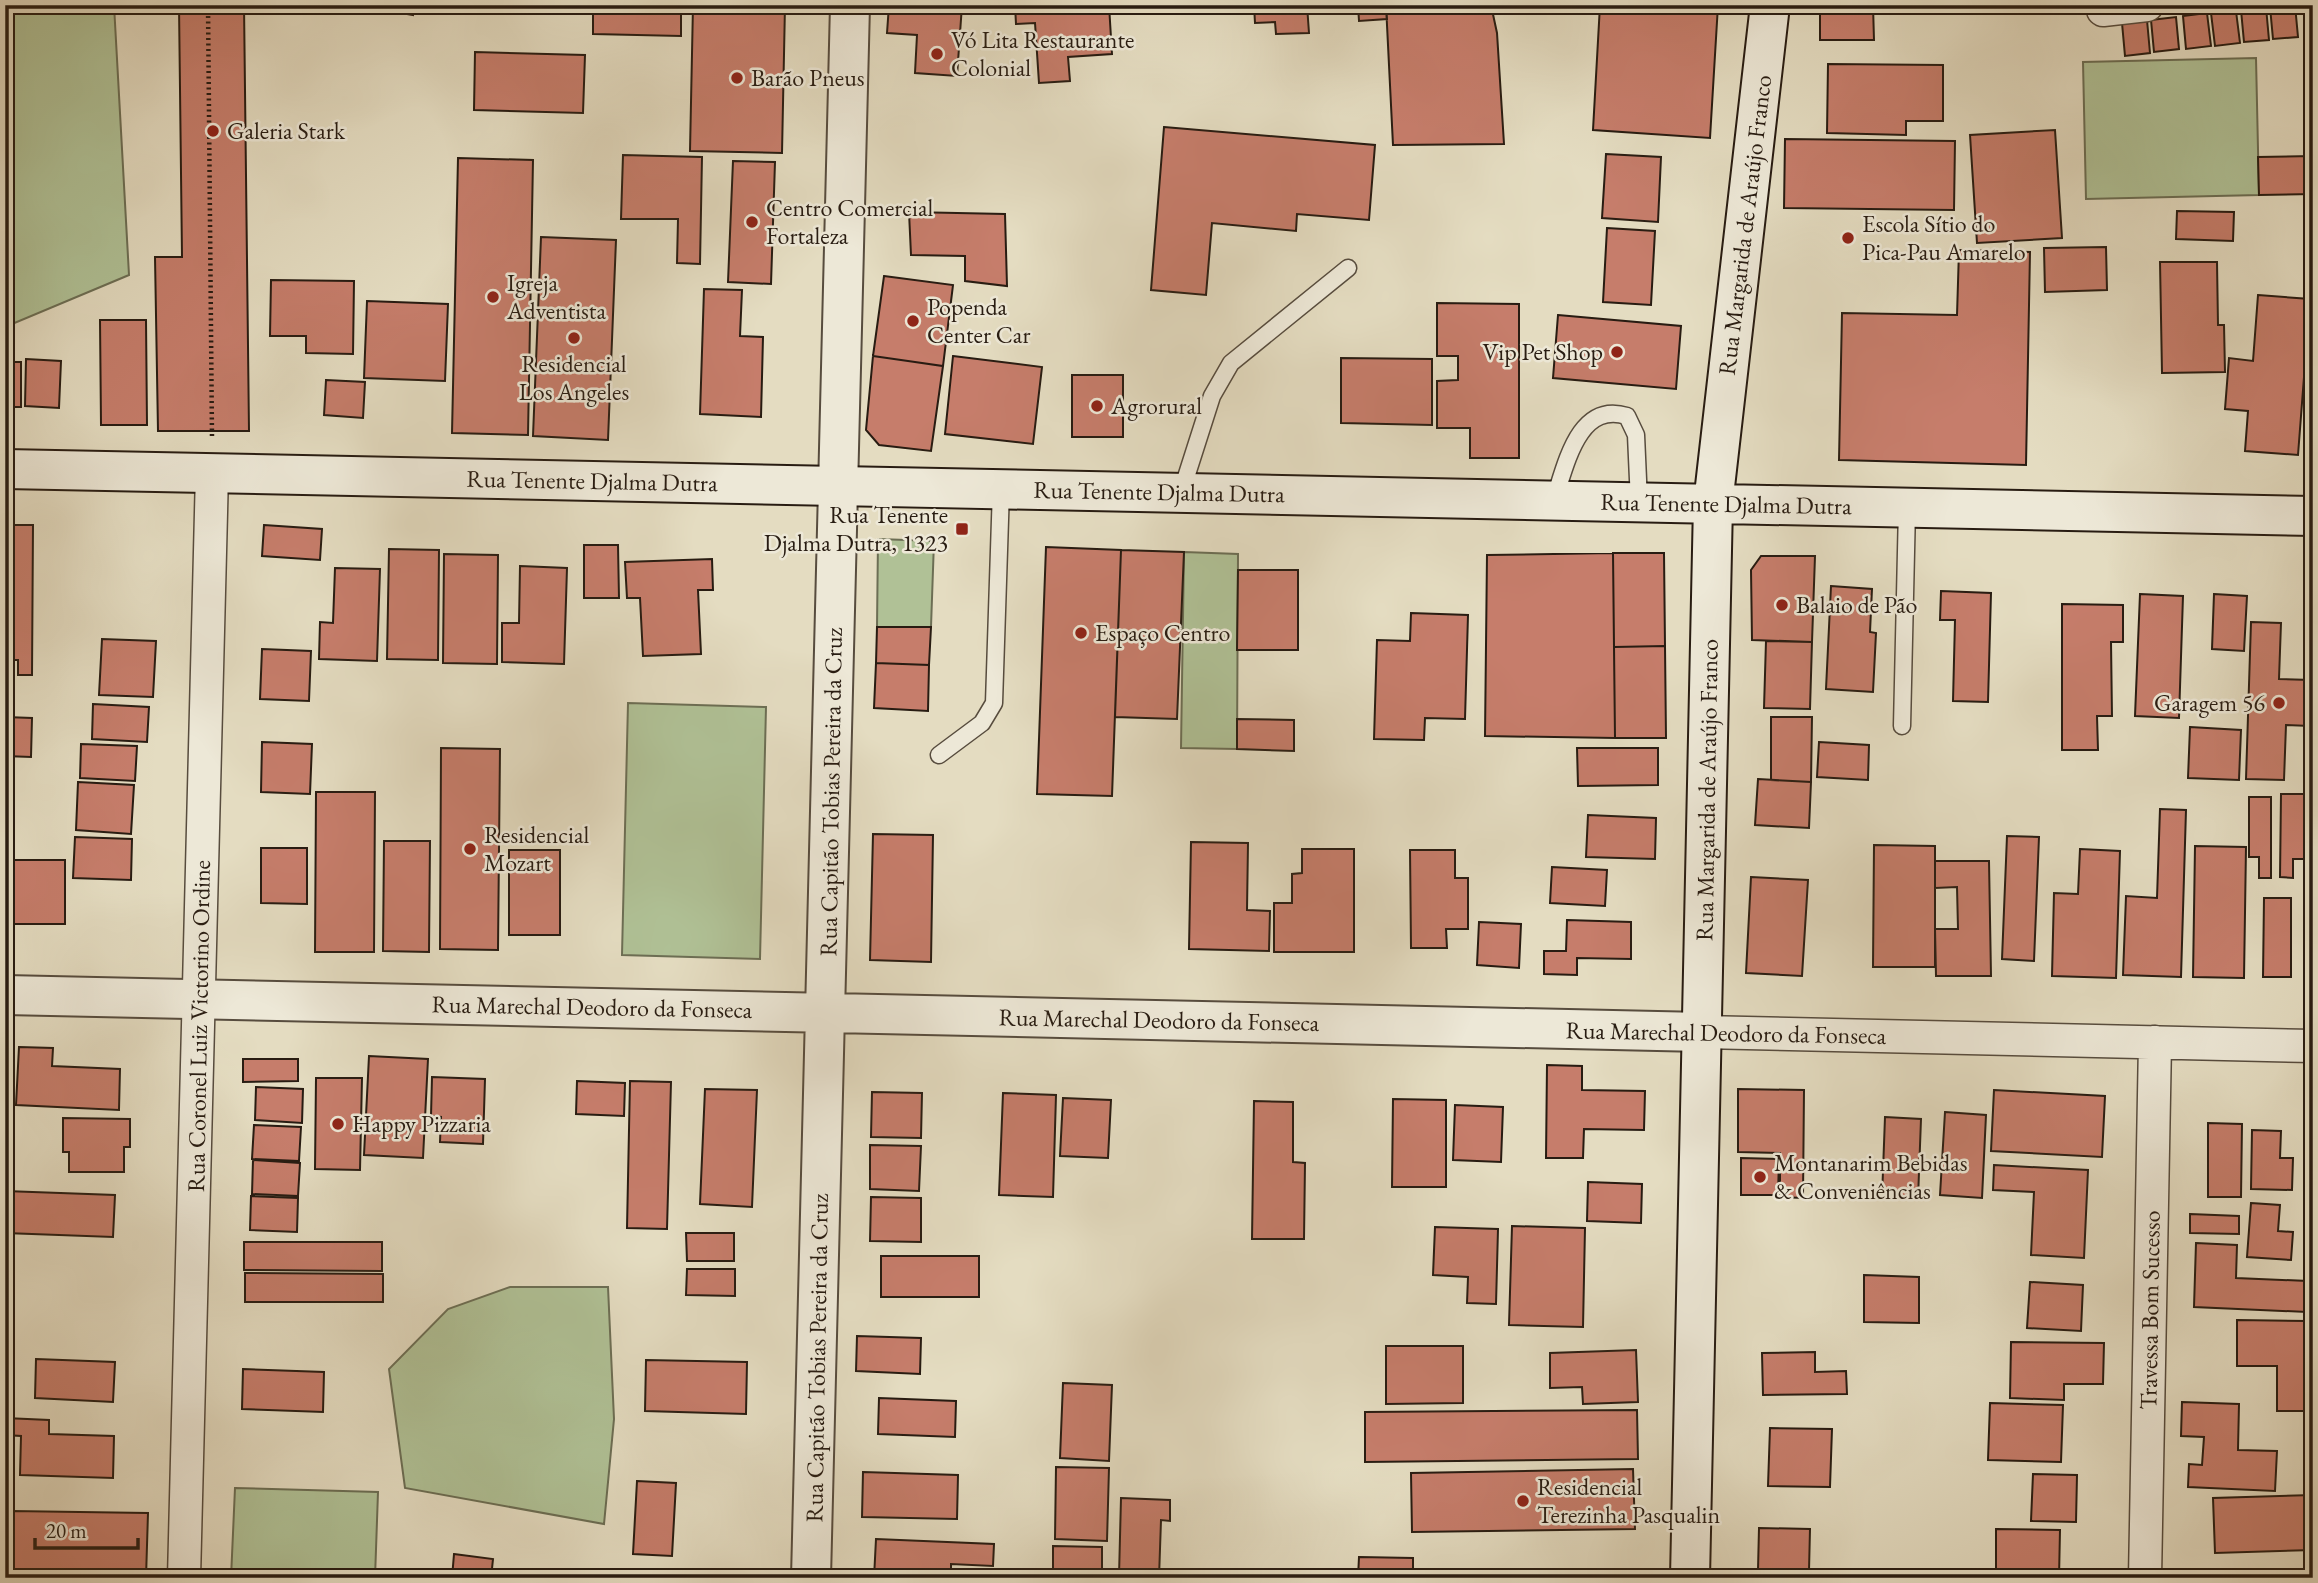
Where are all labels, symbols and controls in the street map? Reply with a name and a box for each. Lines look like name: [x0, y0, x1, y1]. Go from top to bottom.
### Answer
place label: Vó Lita Restaurante Colonial: [951, 24, 1134, 83]
marker: Vó Lita Restaurante Colonial: [929, 46, 945, 62]
place label: Barão Pneus: [751, 62, 865, 93]
marker: Barão Pneus: [729, 70, 745, 86]
street label: Rua Margarida de Araújo Franco: [1711, 73, 1778, 377]
place label: Galeria Stark: [227, 115, 346, 146]
marker: Galeria Stark: [205, 123, 221, 139]
place label: Centro Comercial Fortaleza: [766, 192, 933, 251]
place label: Escola Sítio do Pica-Pau Amarelo: [1862, 208, 2026, 267]
marker: Centro Comercial Fortaleza: [744, 214, 760, 230]
marker: Escola Sítio do Pica-Pau Amarelo: [1840, 230, 1856, 246]
place label: Igreja Adventista: [506, 267, 606, 326]
marker: Igreja Adventista: [485, 289, 501, 305]
place label: Popenda Center Car: [927, 291, 1030, 350]
marker: Popenda Center Car: [905, 313, 921, 329]
marker: Residencial Los Angeles: [566, 330, 582, 346]
place label: Vip Pet Shop: [1483, 336, 1603, 367]
marker: Vip Pet Shop: [1609, 344, 1625, 360]
place label: Residencial Los Angeles: [519, 348, 629, 407]
place label: Agrorural: [1110, 390, 1202, 421]
marker: Agrorural: [1089, 398, 1105, 414]
street label: Rua Tenente Djalma Dutra: [466, 463, 718, 498]
street label: Rua Tenente Djalma Dutra: [1033, 474, 1285, 509]
street label: Rua Tenente Djalma Dutra: [1600, 486, 1852, 521]
place label: Rua Tenente Djalma Dutra, 1323: [764, 499, 948, 558]
marker: Rua Tenente Djalma Dutra, 1323: [954, 521, 970, 537]
place label: Balaio de Pão: [1796, 589, 1917, 620]
marker: Balaio de Pão: [1774, 597, 1790, 613]
place label: Espaço Centro: [1095, 617, 1230, 648]
marker: Espaço Centro: [1073, 625, 1089, 641]
street label: Rua Capitão Tobias Pereira da Cruz: [812, 627, 849, 957]
street label: Rua Margarida de Araújo Franco: [1688, 638, 1725, 941]
place label: Garagem 56: [2154, 687, 2265, 718]
marker: Garagem 56: [2271, 695, 2287, 711]
place label: Residencial Mozart: [484, 819, 590, 878]
marker: Residencial Mozart: [462, 841, 478, 857]
street label: Rua Coronel Luiz Victorino Ordine: [180, 860, 217, 1192]
street label: Rua Marechal Deodoro da Fonseca: [431, 988, 753, 1025]
street label: Rua Marechal Deodoro da Fonseca: [998, 1001, 1320, 1038]
street label: Rua Marechal Deodoro da Fonseca: [1565, 1014, 1887, 1051]
place label: Happy Pizzaria: [352, 1108, 491, 1139]
marker: Happy Pizzaria: [330, 1116, 346, 1132]
place label: Montanarim Bebidas & Conveniências: [1774, 1147, 1968, 1206]
marker: Montanarim Bebidas & Conveniências: [1752, 1169, 1768, 1185]
street label: Rua Capitão Tobias Pereira da Cruz: [798, 1193, 835, 1523]
street label: Travessa Bom Sucesso: [2132, 1210, 2167, 1410]
place label: Residencial Terezinha Pasqualin: [1537, 1471, 1720, 1530]
marker: Residencial Terezinha Pasqualin: [1515, 1493, 1531, 1509]
scale bar: [35, 1506, 138, 1550]
text: 20 m: [46, 1517, 87, 1544]

